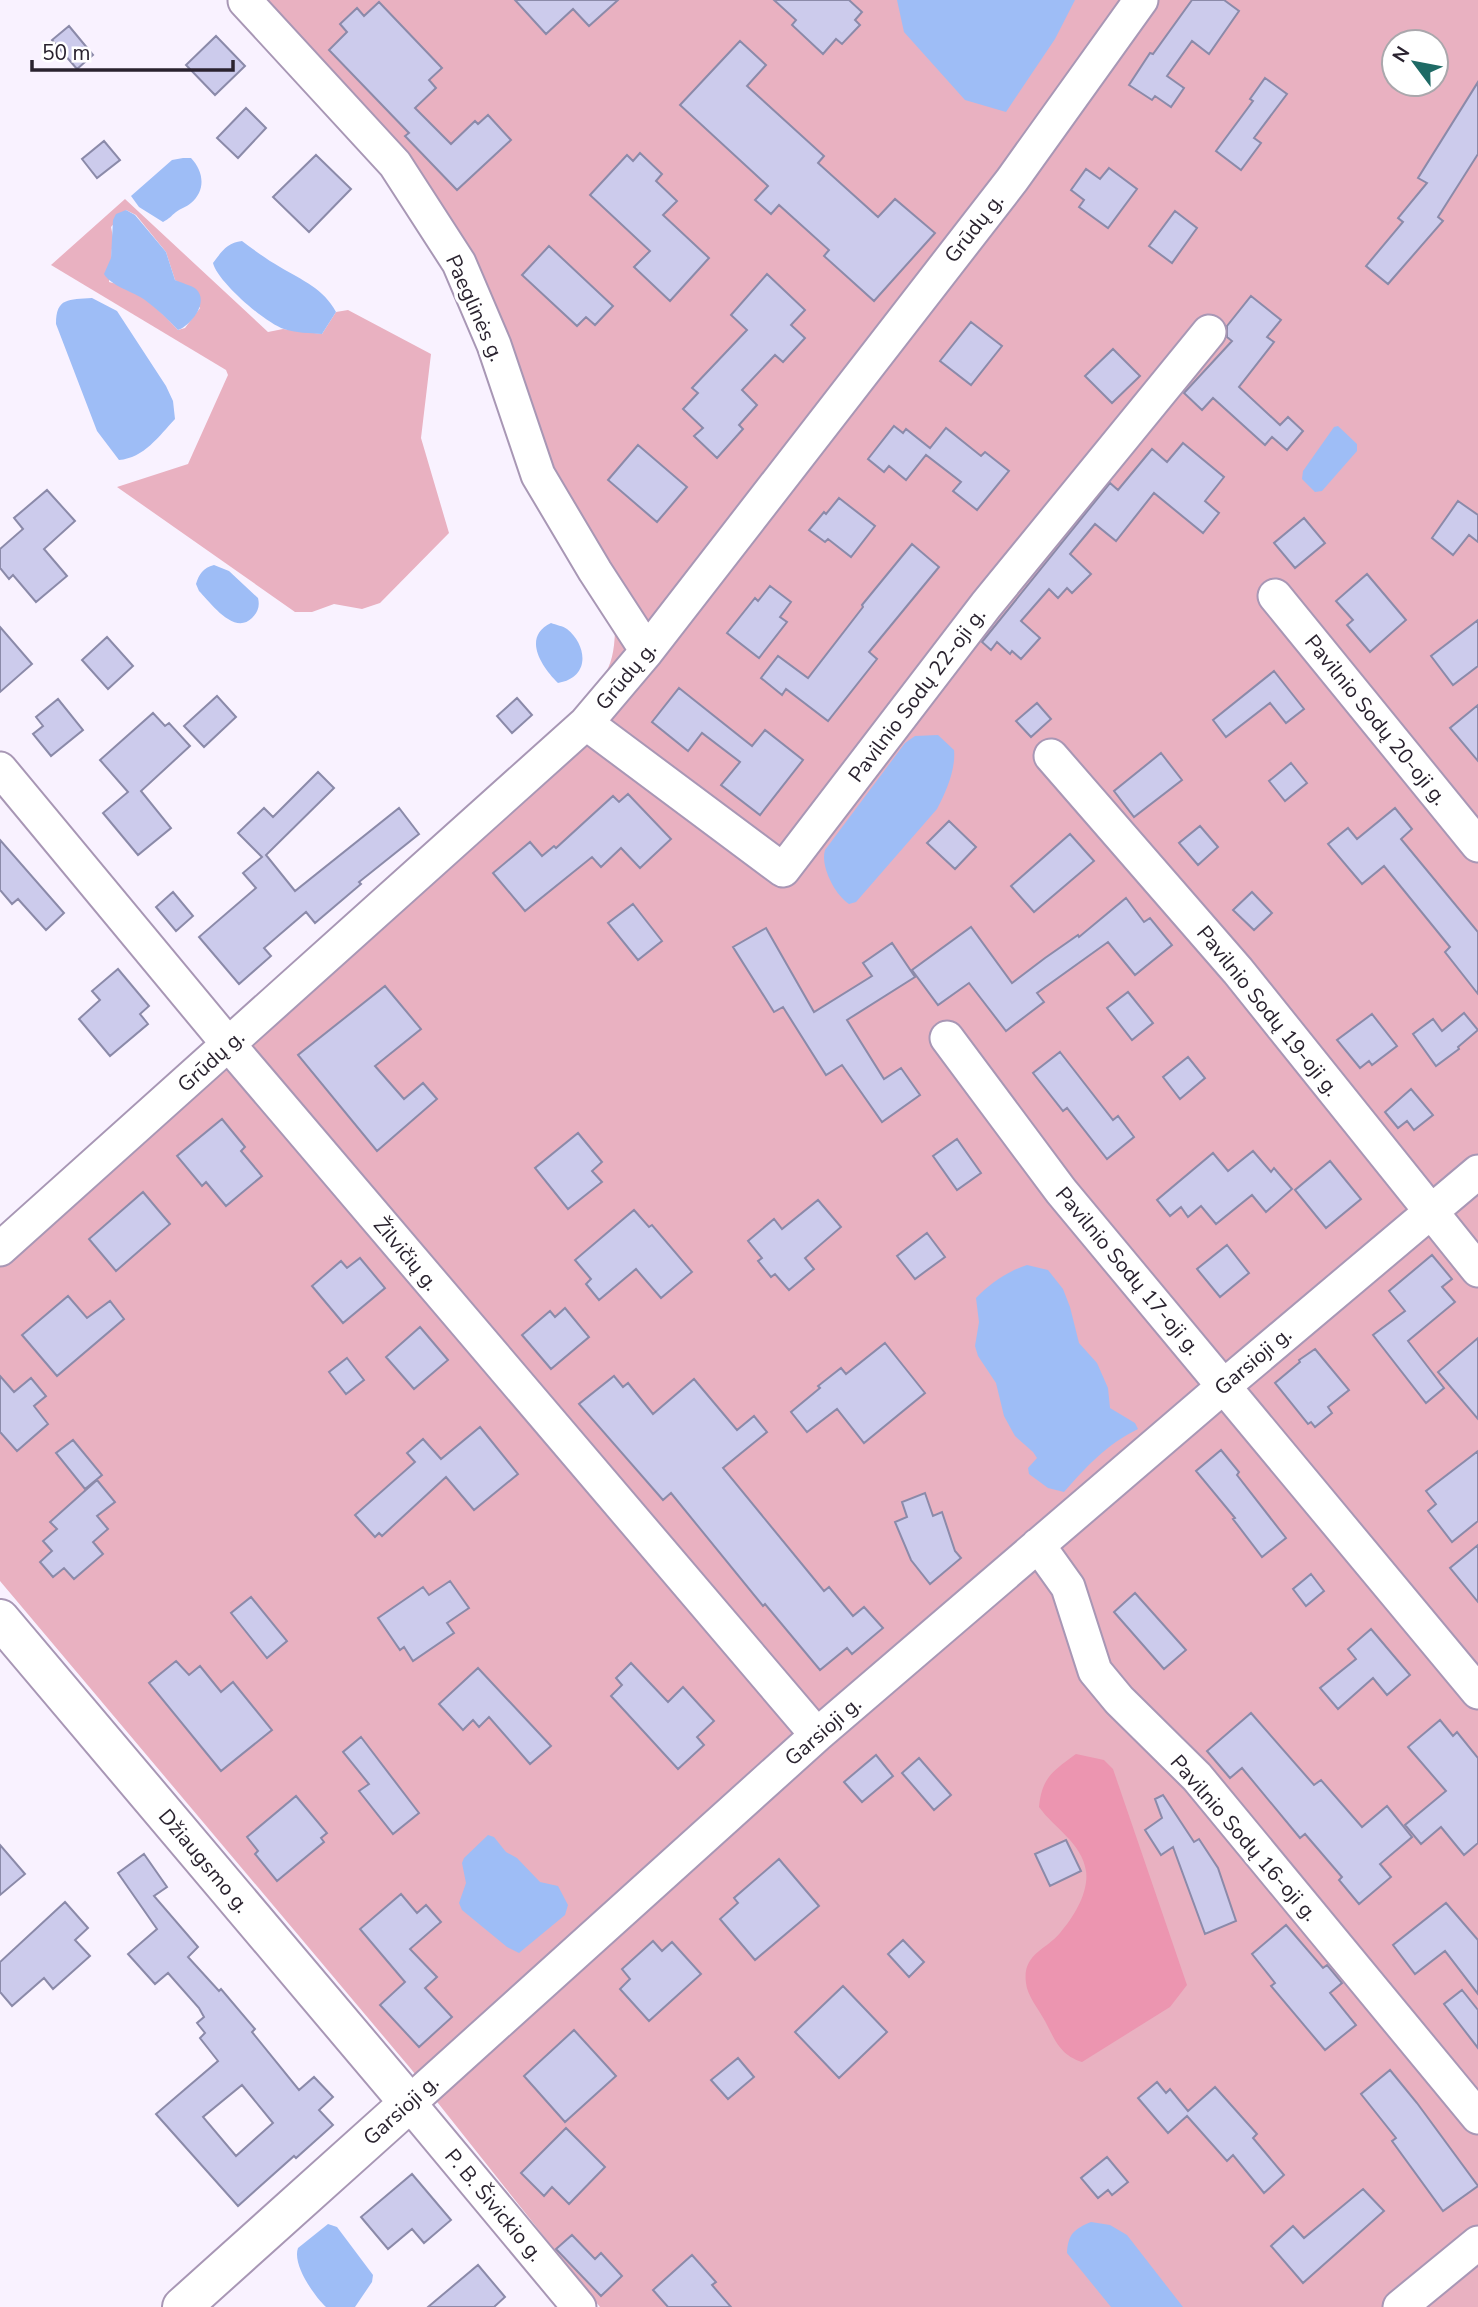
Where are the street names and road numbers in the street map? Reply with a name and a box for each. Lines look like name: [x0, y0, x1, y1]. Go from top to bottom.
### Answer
street label: Grūdų g.: [938, 187, 1010, 269]
street label: Paeglinės g.: [439, 250, 511, 366]
street label: Pavilnio Sodų 22-oji g.: [842, 602, 992, 788]
street label: Pavilnio Sodų 20-oji g.: [1298, 629, 1454, 811]
street label: Grūdų g.: [589, 636, 663, 716]
street label: Pavilnio Sodų 19-oji g.: [1190, 920, 1346, 1102]
street label: Grūdų g.: [172, 1023, 250, 1099]
street label: Pavilnio Sodų 17-oji g.: [1049, 1181, 1207, 1361]
street label: Žilvičių g.: [367, 1211, 445, 1297]
street label: Garsioji g.: [1208, 1320, 1298, 1402]
street label: Garsioji g.: [779, 1690, 867, 1772]
street label: Pavilnio Sodų 16-oji g.: [1164, 1749, 1324, 1927]
street label: Džiaugsmo g.: [152, 1803, 256, 1919]
street label: Garsioji g.: [357, 2069, 445, 2151]
street label: P. B. Šivickio g.: [438, 2143, 550, 2267]

